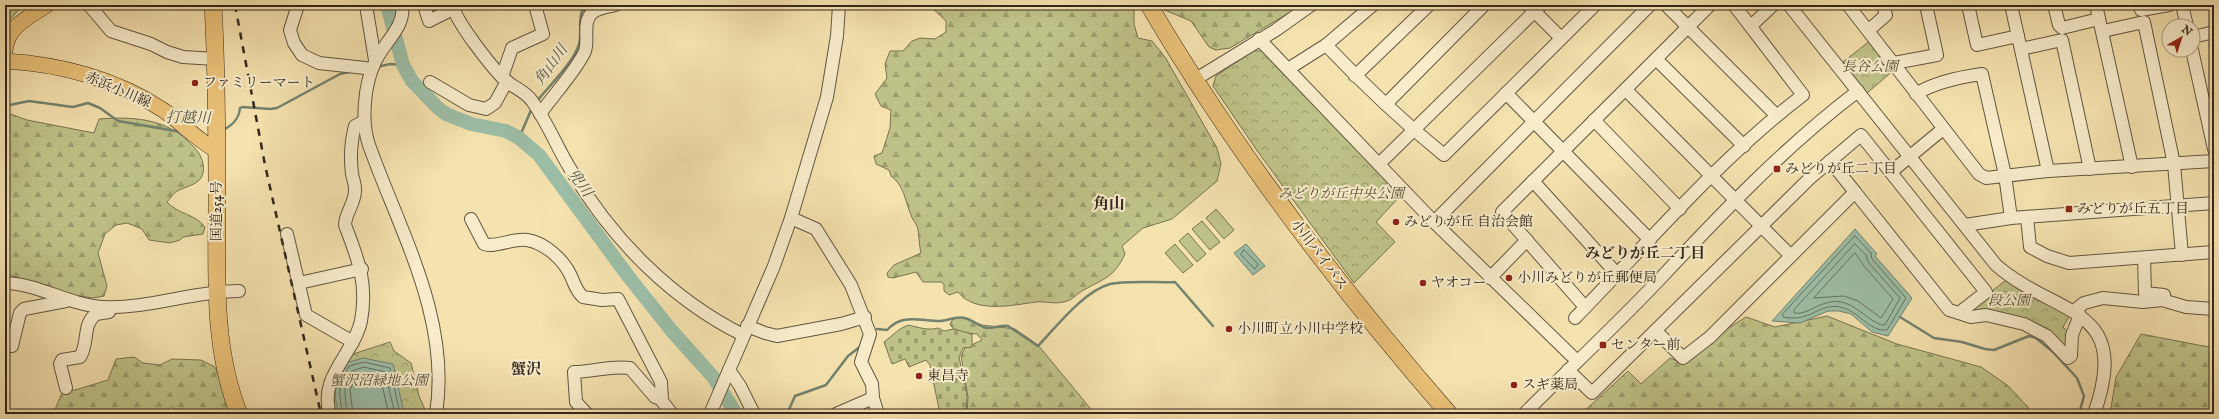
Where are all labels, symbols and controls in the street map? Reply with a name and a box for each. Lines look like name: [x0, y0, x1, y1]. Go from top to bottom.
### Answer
north arrow: [2161, 18, 2201, 58]
text: N: [2178, 22, 2195, 40]
water label: 角山川: [530, 40, 573, 89]
park label: 長谷公園: [1842, 58, 1900, 76]
street label: 赤浜小川線: [82, 68, 154, 112]
place label: ファミリーマート: [203, 74, 315, 92]
marker: ファミリーマート: [190, 78, 200, 88]
water label: 打越川: [165, 108, 213, 128]
place label: みどりが丘二丁目: [1785, 160, 1897, 178]
marker: みどりが丘二丁目: [1772, 164, 1782, 174]
water label: 兜川: [563, 165, 598, 202]
street label: 国道254号: [208, 181, 226, 241]
park label: みどりが丘中央公園: [1278, 185, 1406, 203]
district label: 角山: [1093, 195, 1125, 215]
place label: みどりが丘五丁目: [2077, 200, 2189, 218]
marker: みどりが丘五丁目: [2064, 204, 2074, 214]
place label: みどりが丘 自治会館: [1404, 213, 1533, 231]
street label: 小川バイパス: [1287, 216, 1351, 294]
marker: みどりが丘 自治会館: [1391, 217, 1401, 227]
district label: みどりが丘二丁目: [1585, 244, 1705, 263]
place label: 小川みどりが丘郵便局: [1517, 269, 1657, 287]
marker: 小川みどりが丘郵便局: [1504, 273, 1514, 283]
place label: ヤオコー: [1431, 274, 1486, 292]
marker: ヤオコー: [1418, 278, 1428, 288]
park label: 段公園: [1988, 292, 2032, 310]
place label: 小川町立小川中学校: [1237, 320, 1363, 338]
marker: 小川町立小川中学校: [1224, 324, 1234, 334]
place label: センター前: [1611, 336, 1680, 354]
marker: センター前: [1598, 340, 1608, 350]
district label: 蟹沢: [511, 360, 541, 379]
place label: 東昌寺: [927, 367, 969, 385]
marker: 東昌寺: [914, 371, 924, 381]
park label: 蟹沢沼緑地公園: [330, 372, 430, 390]
place label: スギ薬局: [1522, 376, 1578, 394]
marker: スギ薬局: [1509, 380, 1519, 390]

